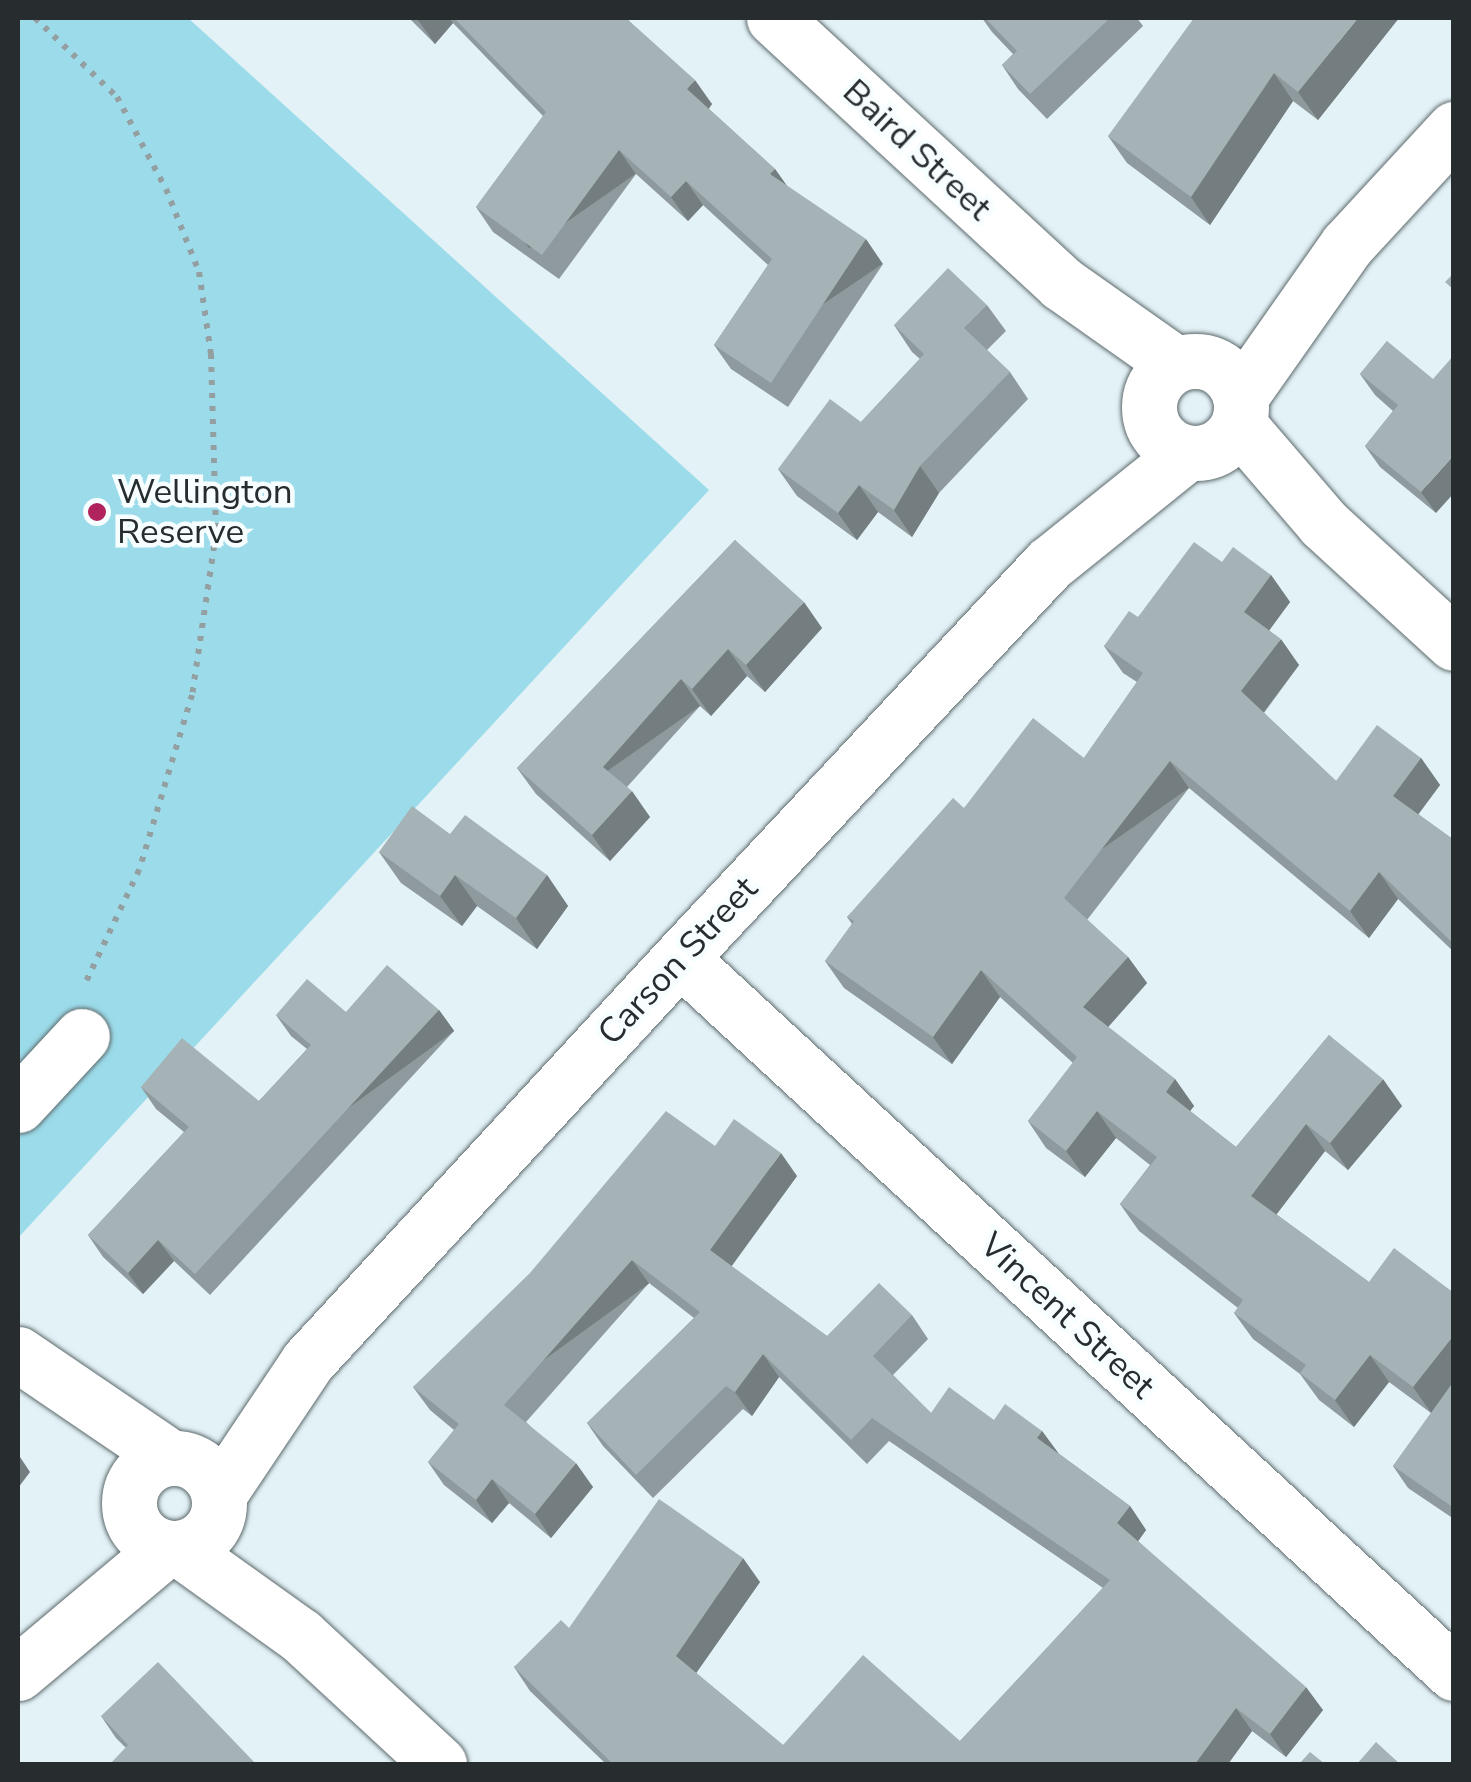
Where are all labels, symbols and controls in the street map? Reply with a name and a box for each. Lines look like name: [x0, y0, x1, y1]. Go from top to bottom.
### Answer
street label: Baird Street: [834, 71, 1000, 229]
place label: Wellington Reserve: [117, 471, 293, 553]
marker: Wellington Reserve: [86, 501, 108, 523]
street label: Carson Street: [589, 868, 767, 1054]
street label: Vincent Street: [971, 1225, 1163, 1407]

